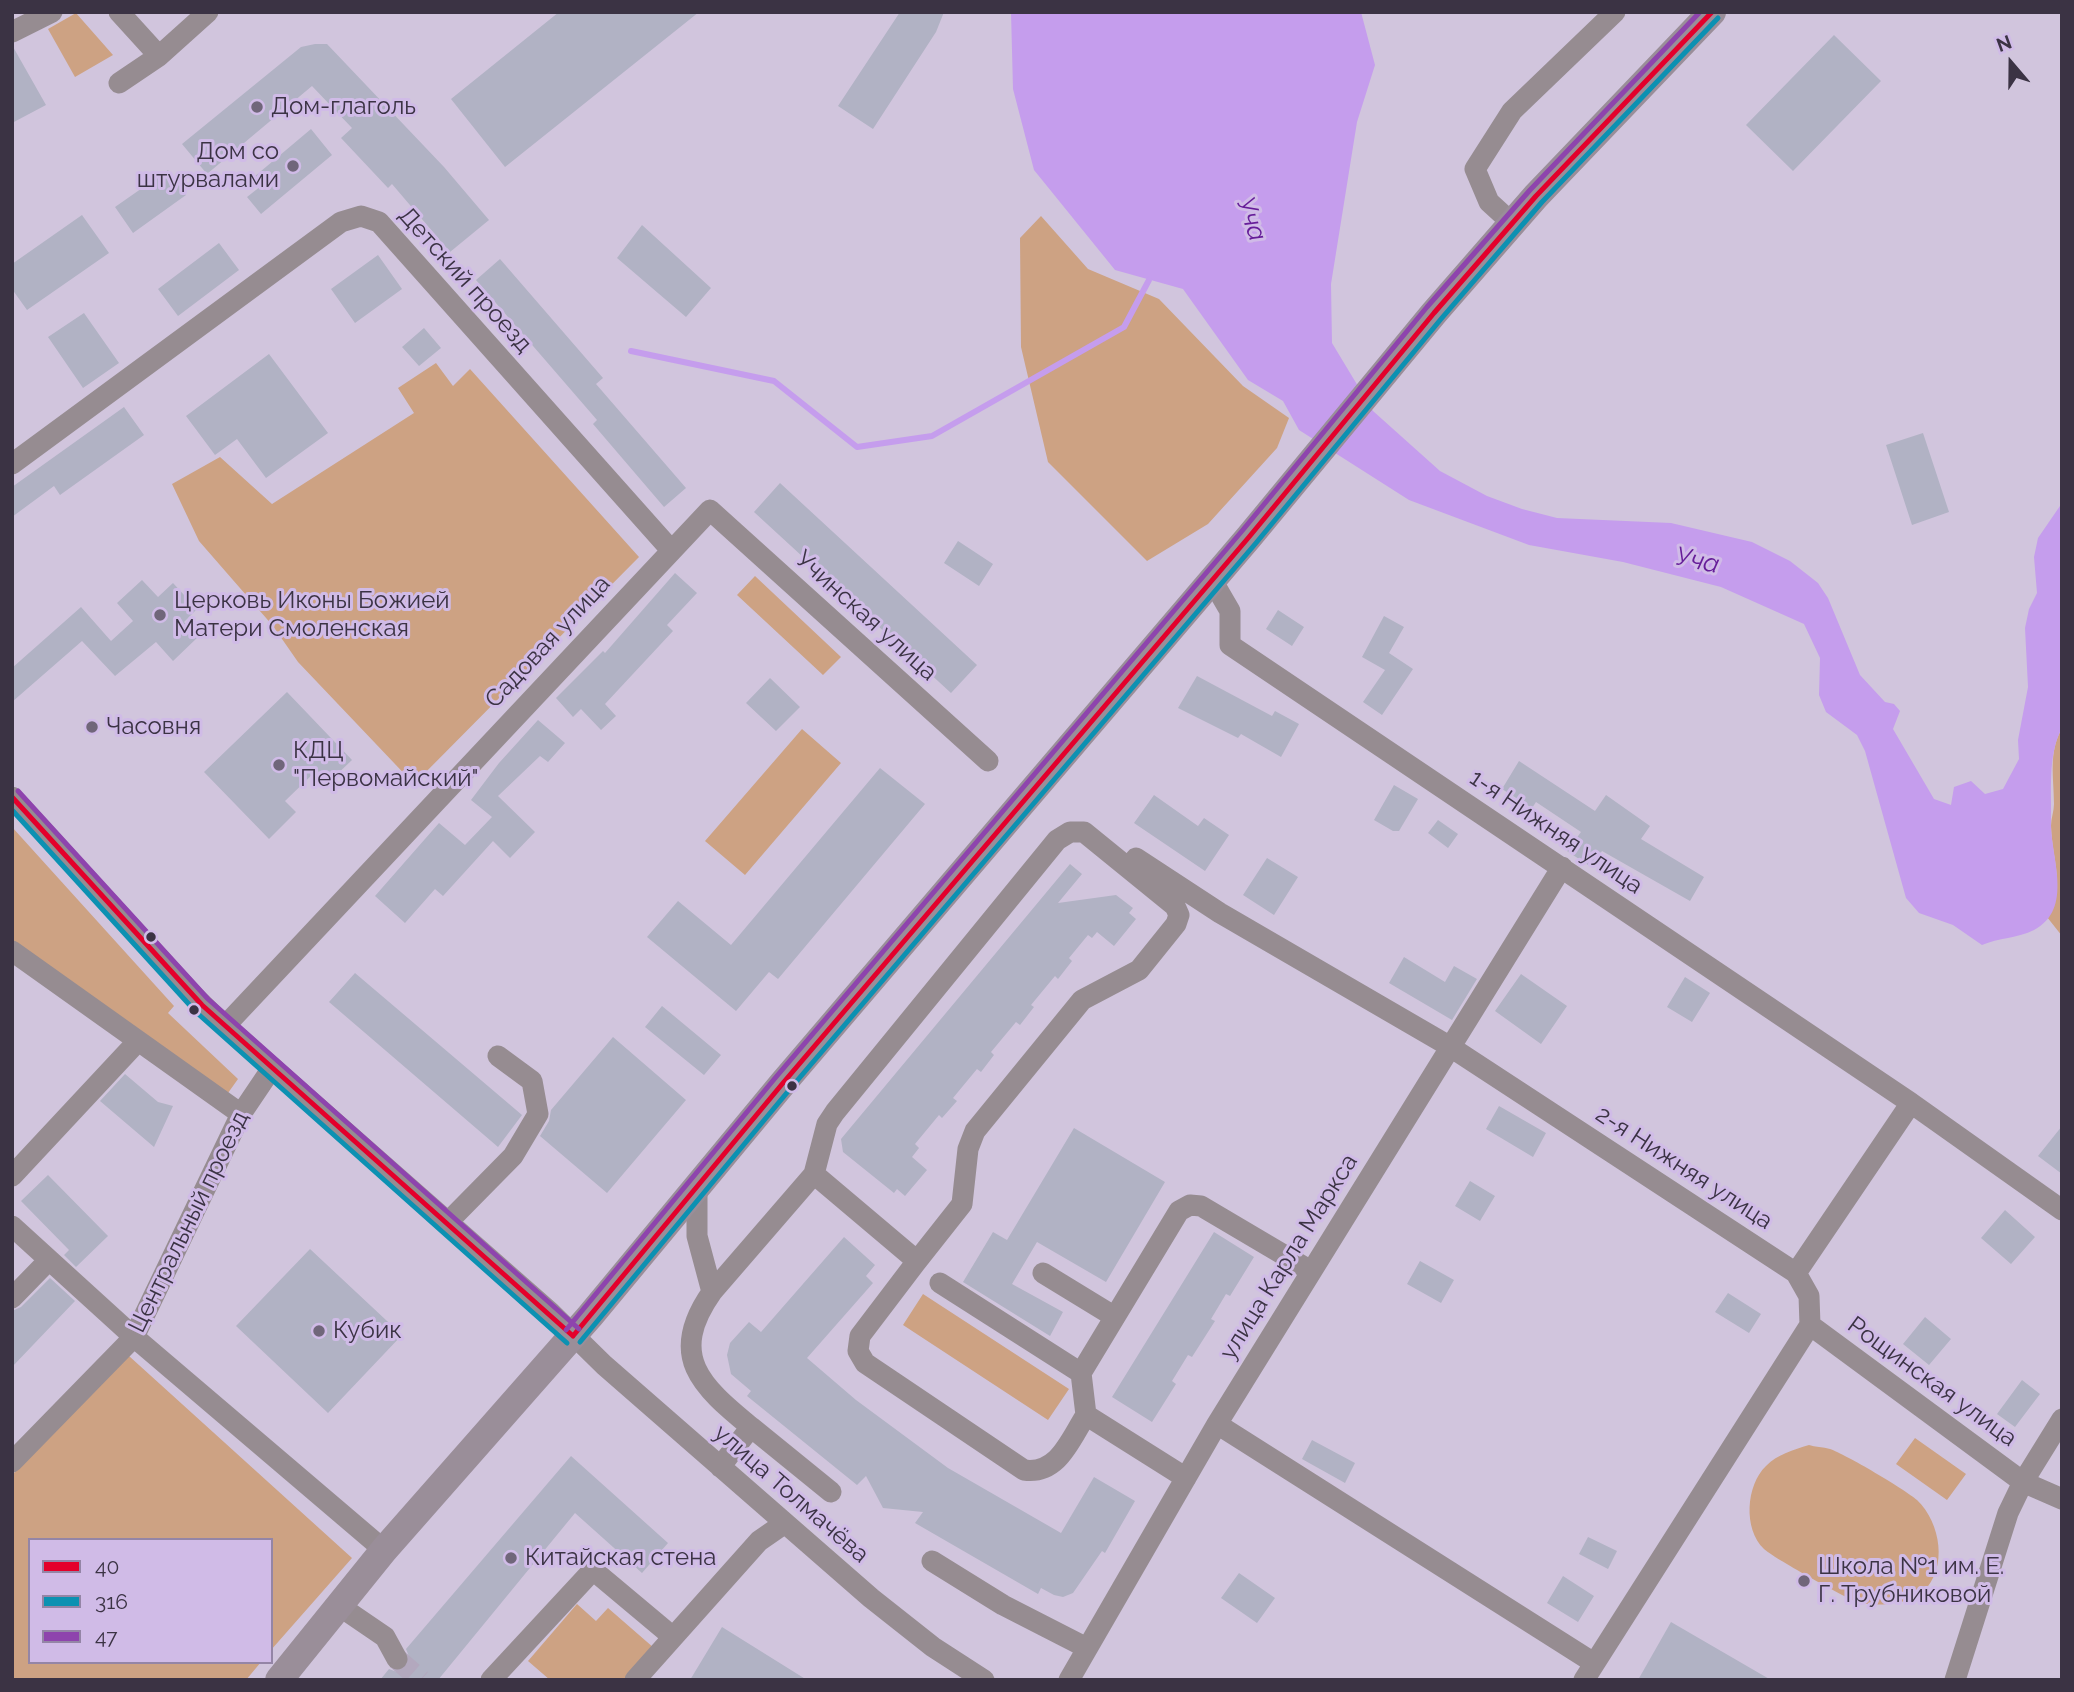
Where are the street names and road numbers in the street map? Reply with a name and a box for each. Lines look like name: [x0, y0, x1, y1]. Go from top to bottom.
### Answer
street label: Детский проезд: [392, 201, 538, 359]
street label: Учинская улица: [789, 545, 943, 687]
street label: Садовая улица: [479, 570, 617, 714]
street label: 1-я Нижняя улица: [1464, 763, 1648, 901]
street label: 2-я Нижняя улица: [1590, 1100, 1778, 1236]
street label: Центральный проезд: [123, 1107, 255, 1337]
street label: улица Карла Маркса: [1214, 1149, 1364, 1365]
street label: Рощинская улица: [1842, 1311, 2022, 1453]
street label: улица Толмачёва: [708, 1419, 874, 1569]

